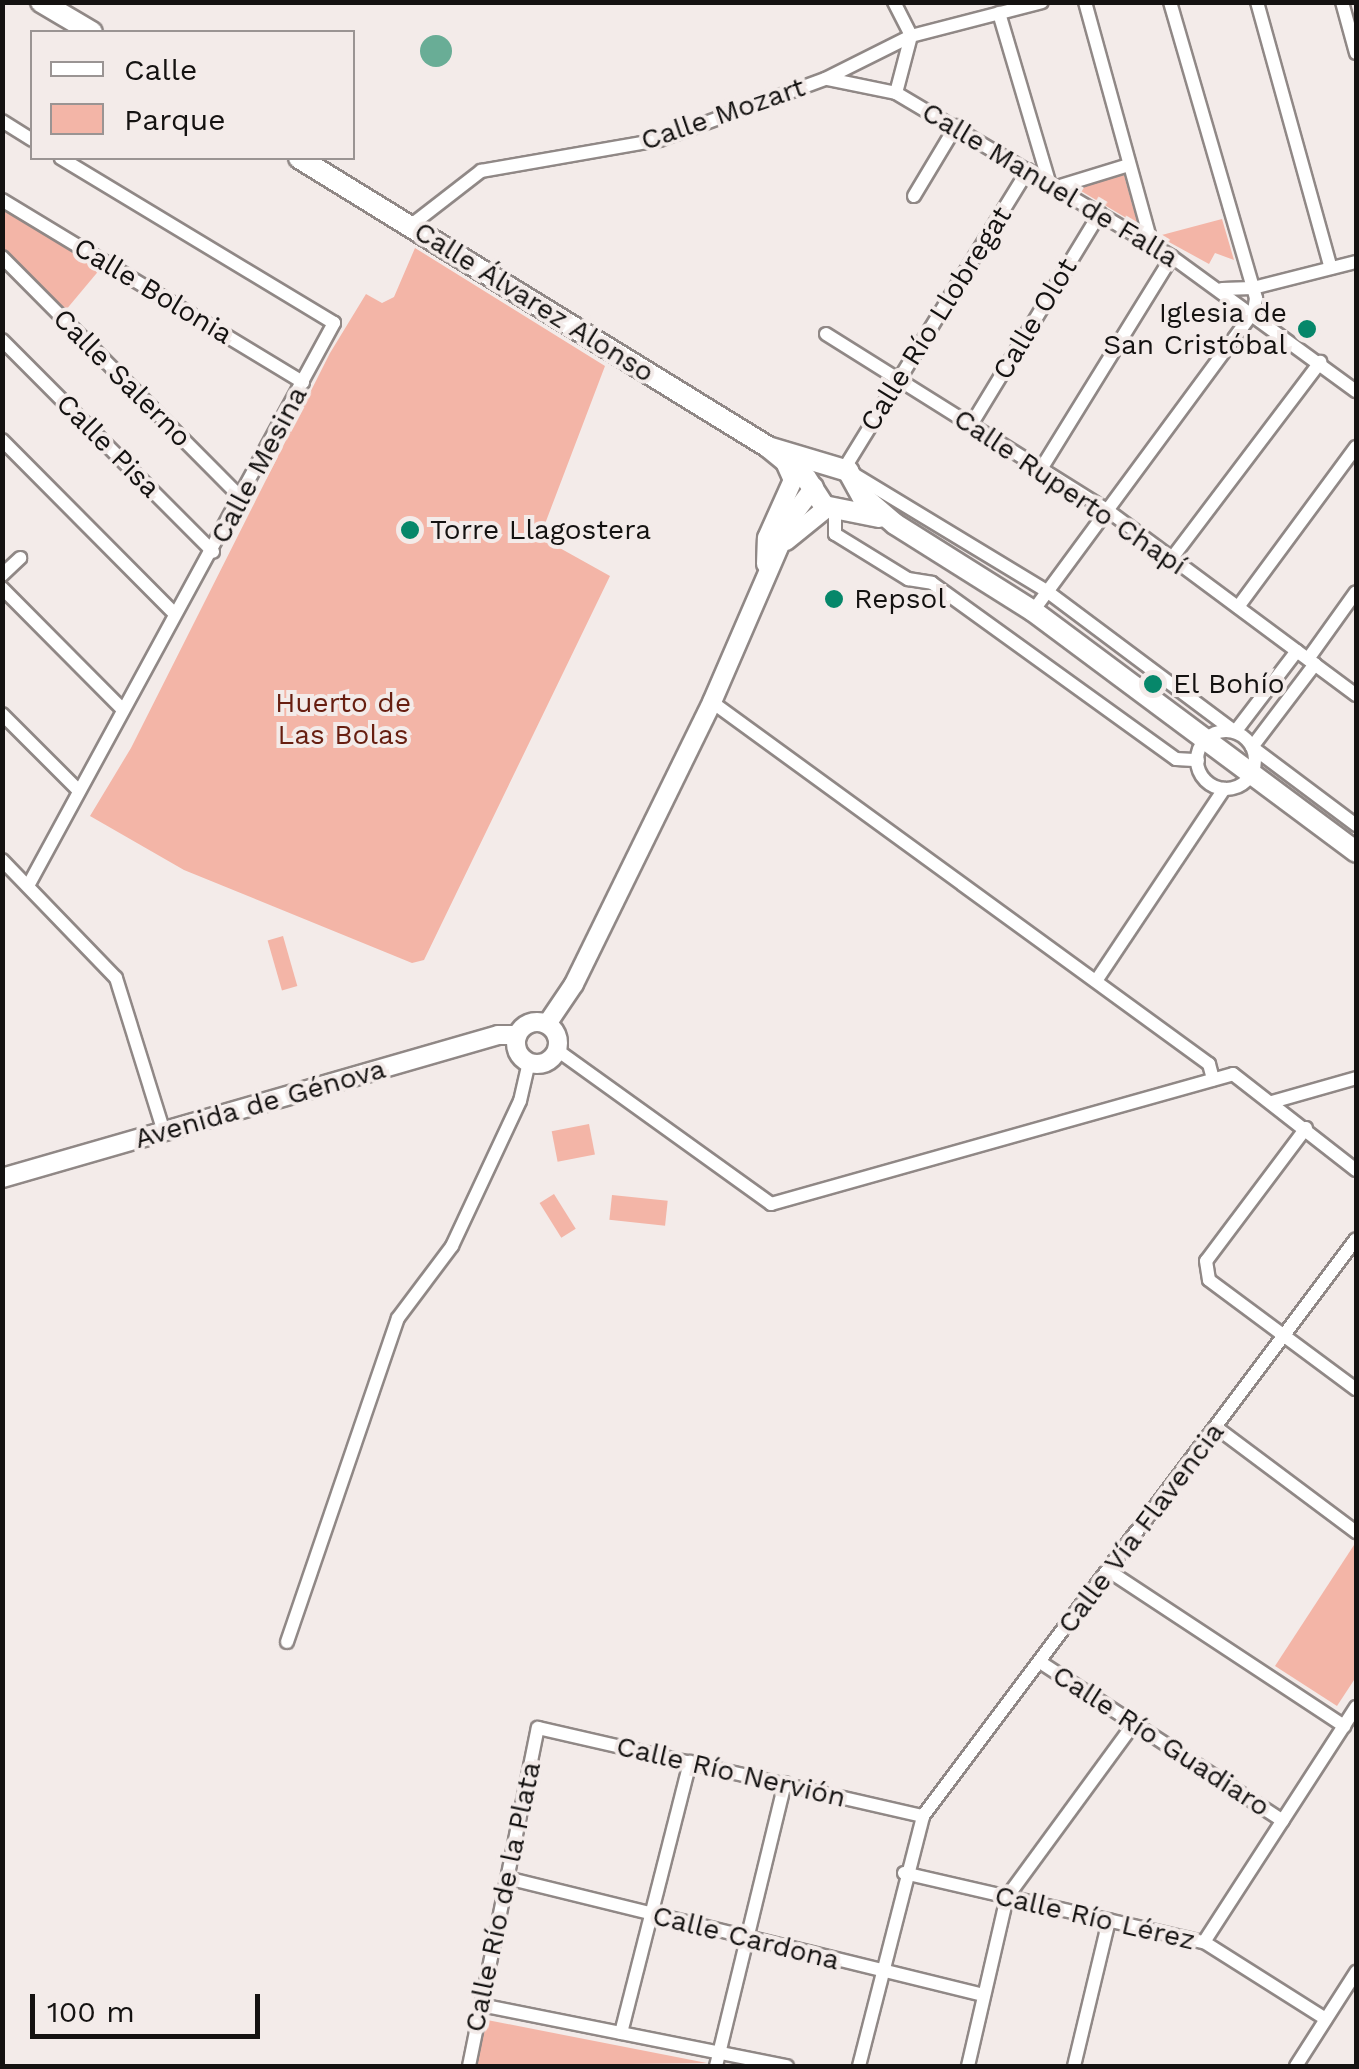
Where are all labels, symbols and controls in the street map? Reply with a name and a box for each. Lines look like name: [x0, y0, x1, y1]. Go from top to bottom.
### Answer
legend: [30, 30, 355, 160]
text: Calle: [124, 52, 197, 87]
street label: Calle Mozart: [637, 70, 809, 158]
street label: Calle Manuel de Falla: [915, 95, 1185, 275]
text: Parque: [124, 102, 226, 137]
street label: Calle Río Llobregat: [853, 200, 1019, 438]
street label: Calle Álvarez Alonso: [407, 214, 661, 390]
street label: Calle Bolonia: [68, 231, 238, 351]
street label: Calle Olot: [986, 252, 1084, 386]
place label: Iglesia de San Cristóbal: [1103, 296, 1287, 362]
street label: Calle Salerno: [46, 302, 198, 454]
marker: Iglesia de San Cristóbal: [1296, 318, 1318, 340]
street label: Calle Mesina: [204, 381, 314, 549]
street label: Calle Pisa: [49, 387, 167, 505]
street label: Calle Ruperto Chapí: [947, 402, 1193, 582]
place label: Torre Llagostera: [430, 513, 651, 547]
marker: Torre Llagostera: [399, 519, 421, 541]
place label: Repsol: [854, 582, 946, 616]
marker: Repsol: [823, 588, 845, 610]
place label: El Bohío: [1173, 667, 1286, 701]
marker: El Bohío: [1142, 673, 1164, 695]
park label: Huerto de Las Bolas: [275, 686, 411, 752]
street label: Avenida de Génova: [130, 1052, 390, 1156]
street label: Calle Vía Flavencia: [1050, 1415, 1232, 1641]
street label: Calle Río Guadiaro: [1046, 1658, 1276, 1824]
street label: Calle Río Nervión: [613, 1729, 849, 1815]
street label: Calle Río de la Plata: [458, 1759, 548, 2035]
street label: Calle Río Lérez: [991, 1879, 1199, 1957]
street label: Calle Cardona: [649, 1899, 843, 1977]
scale bar: [35, 1974, 265, 2036]
text: 100 m: [47, 1994, 135, 2029]

